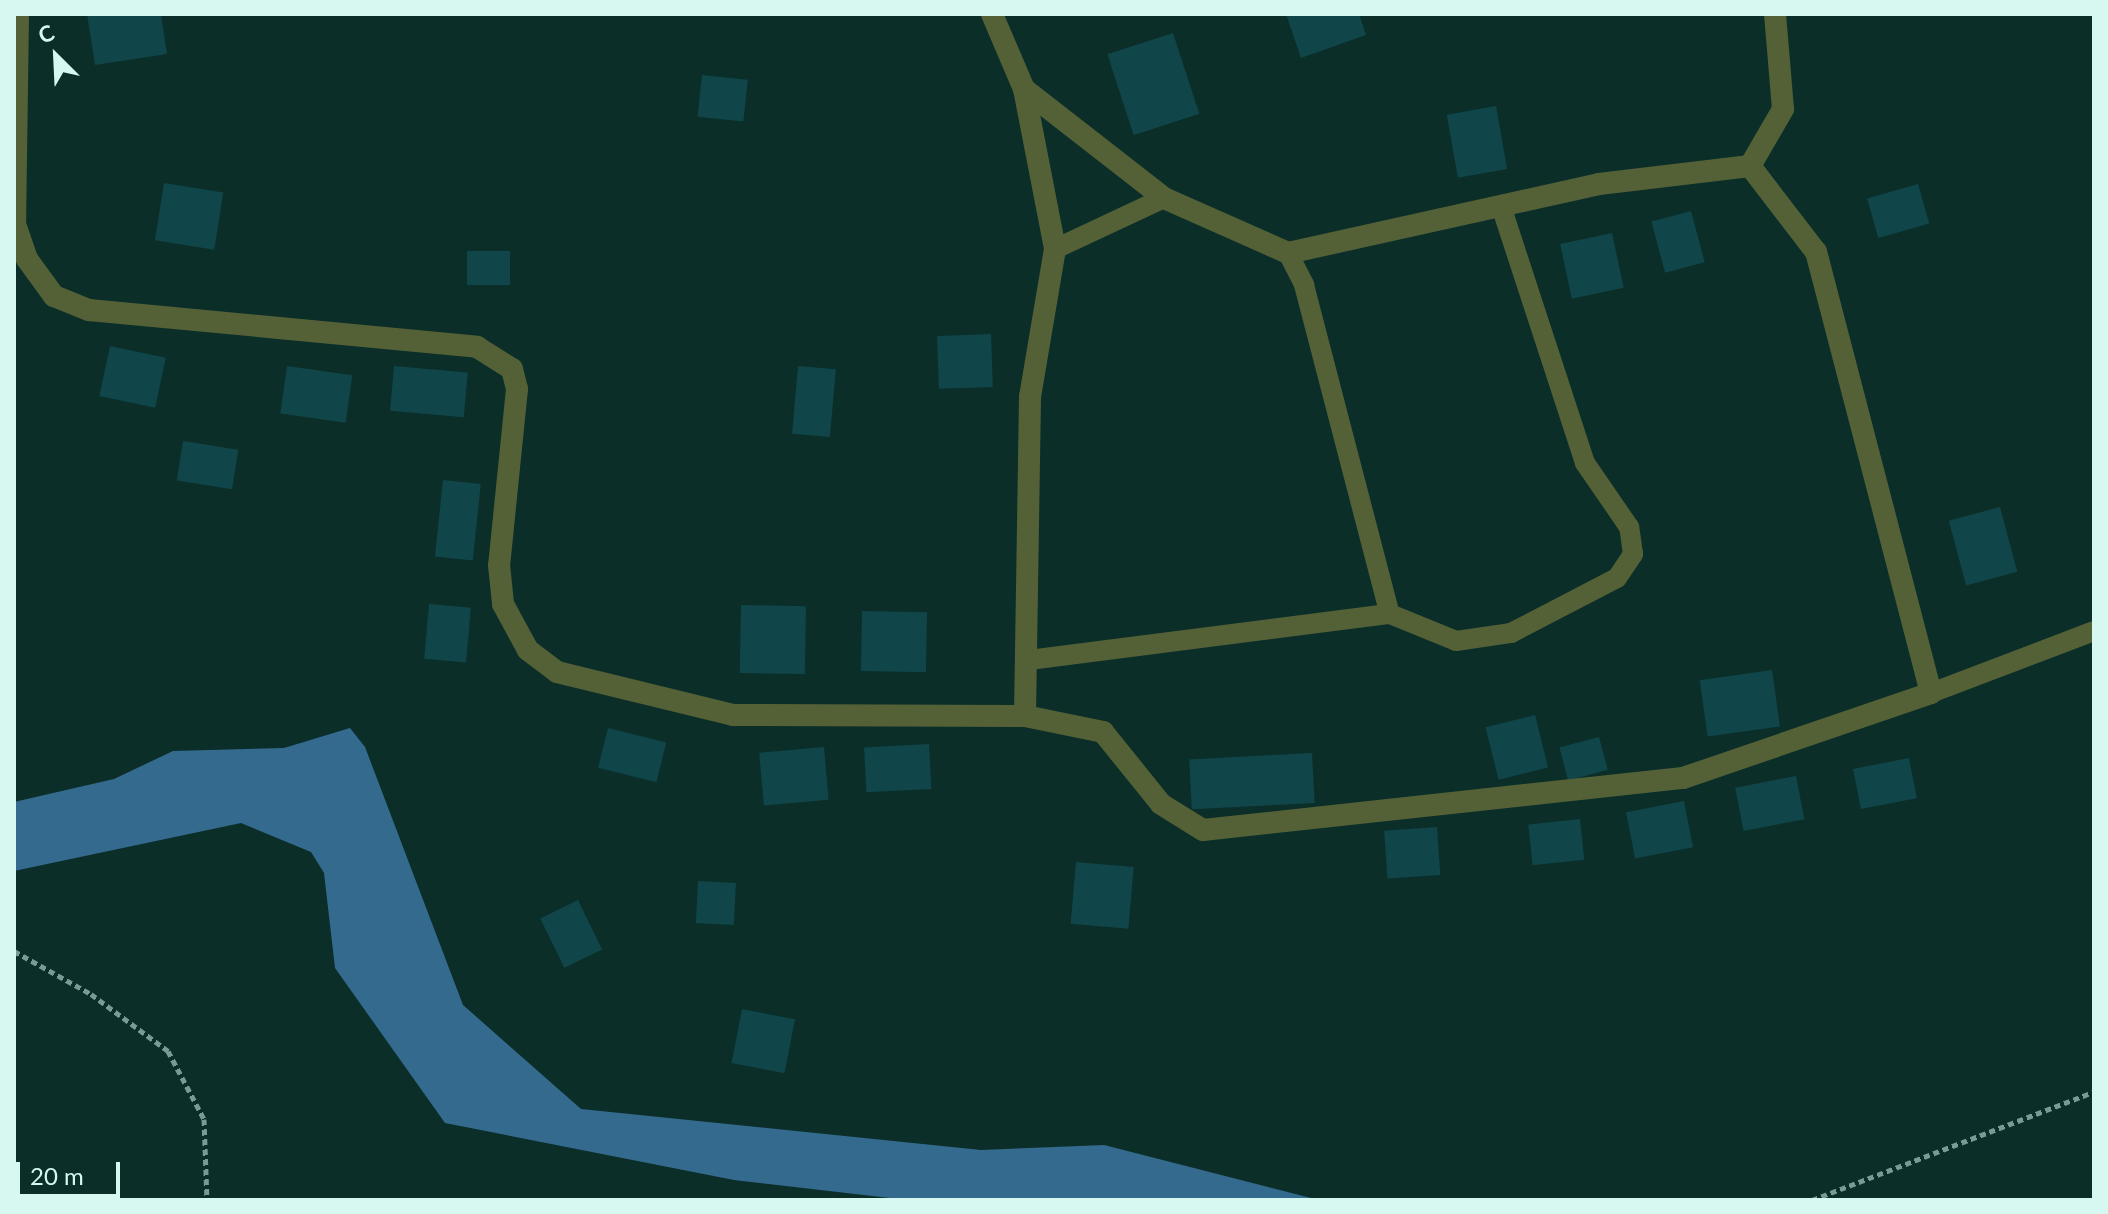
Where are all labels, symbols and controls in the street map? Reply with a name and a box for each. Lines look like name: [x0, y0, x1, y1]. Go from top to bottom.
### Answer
north arrow: [16, 16, 96, 96]
text: С: [34, 18, 58, 49]
scale bar: [20, 1146, 124, 1196]
text: 20 m: [30, 1161, 84, 1190]

